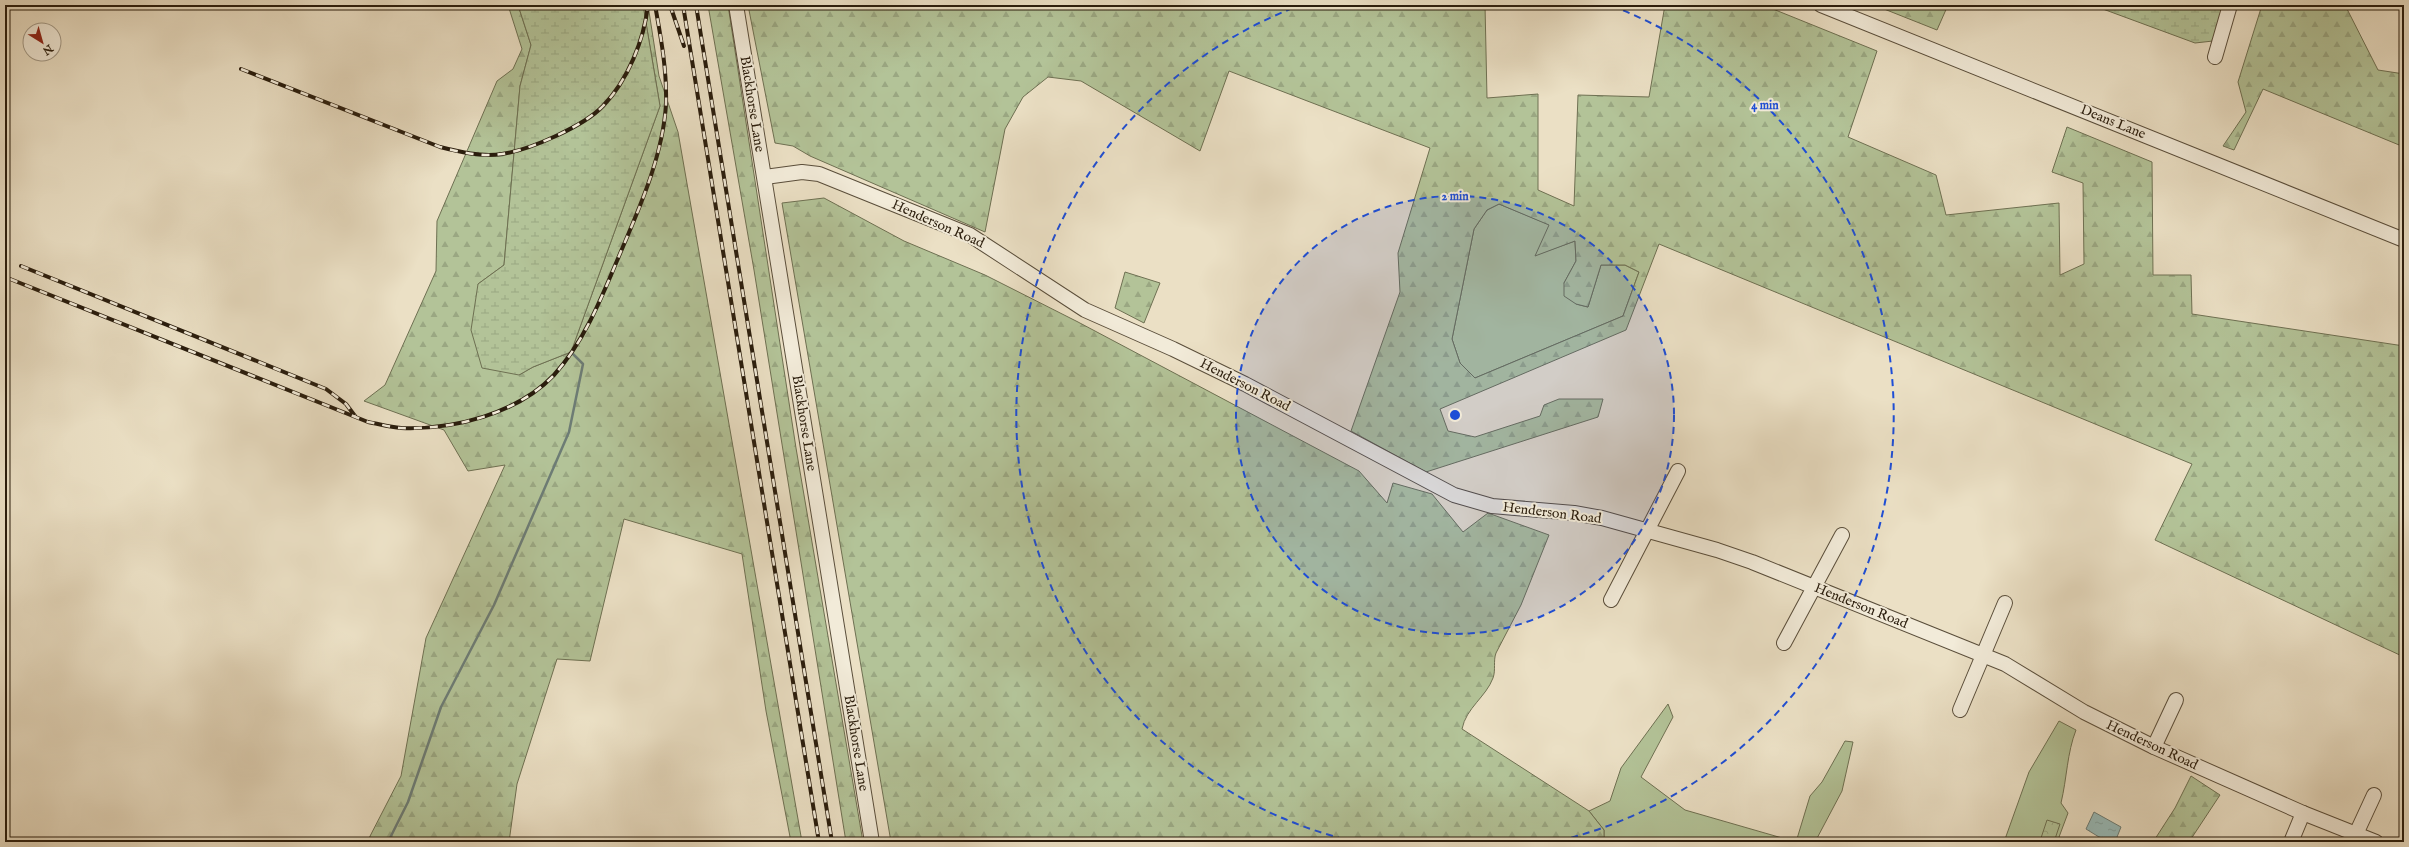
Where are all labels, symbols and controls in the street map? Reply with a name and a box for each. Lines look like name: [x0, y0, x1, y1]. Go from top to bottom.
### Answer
north arrow: [22, 22, 62, 62]
text: N: [39, 40, 56, 58]
street label: Blackhorse Lane: [736, 55, 769, 154]
text: 4 min: [1751, 98, 1779, 113]
street label: Deans Lane: [2078, 101, 2149, 143]
text: 2 min: [1441, 189, 1469, 204]
street label: Henderson Road: [889, 196, 988, 253]
street label: Henderson Road: [1197, 354, 1294, 416]
street label: Blackhorse Lane: [788, 374, 821, 473]
centre of rings: [1448, 408, 1462, 422]
street label: Henderson Road: [1502, 498, 1603, 528]
street label: Henderson Road: [1812, 579, 1911, 633]
street label: Blackhorse Lane: [840, 694, 873, 793]
street label: Henderson Road: [2103, 716, 2201, 774]

